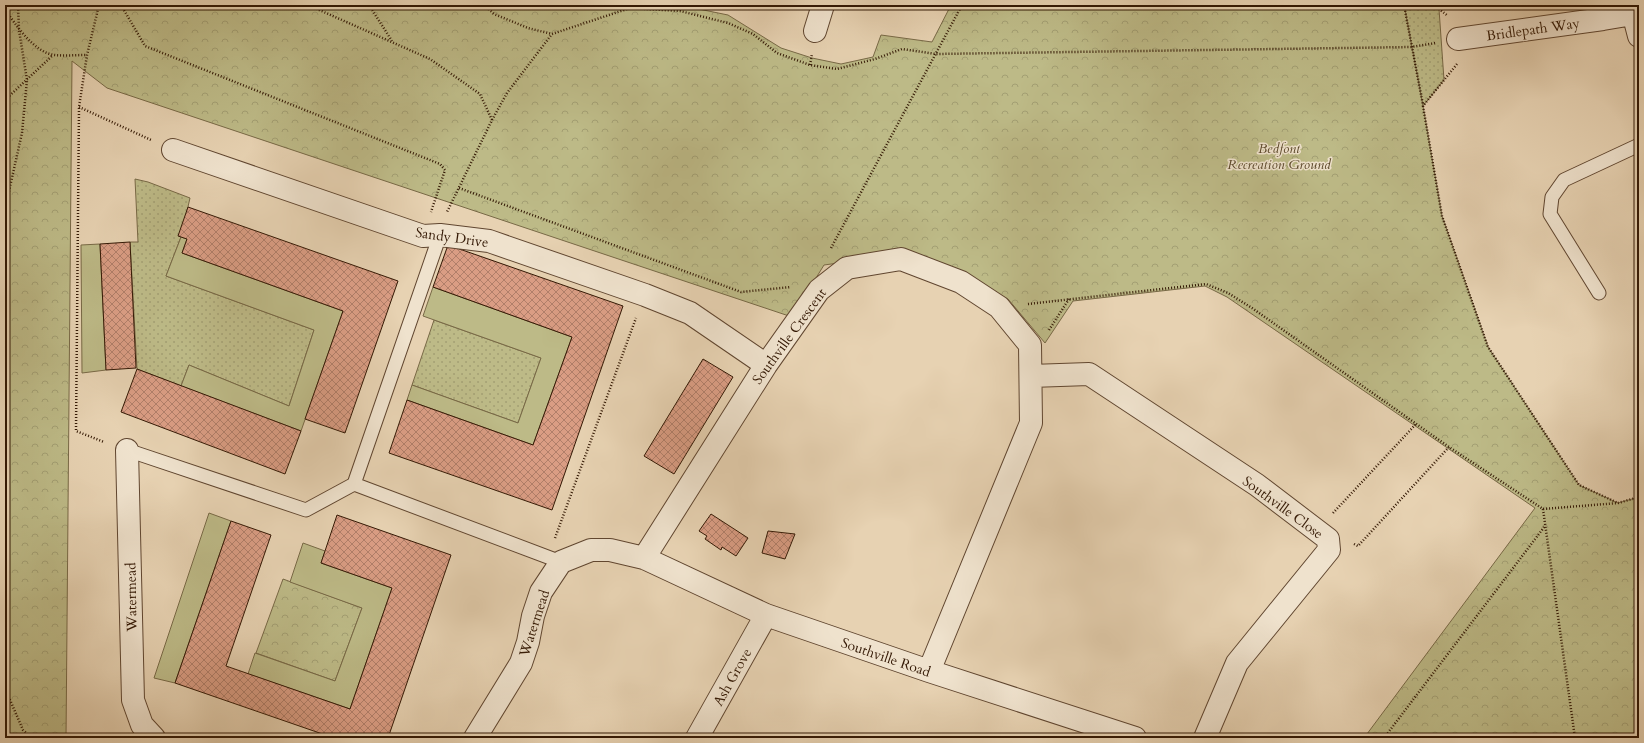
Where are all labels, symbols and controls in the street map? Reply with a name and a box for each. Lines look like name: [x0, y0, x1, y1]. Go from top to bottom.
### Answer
street label: Bridlepath Way: [1485, 13, 1582, 45]
park label: Bedfont Recreation Ground: [1227, 139, 1332, 174]
street label: Sandy Drive: [414, 223, 490, 252]
street label: Southville Crescent: [748, 284, 831, 388]
street label: Southville Close: [1238, 472, 1327, 543]
street label: Watermead: [121, 562, 142, 633]
street label: Watermead: [514, 587, 554, 660]
street label: Southville Road: [839, 633, 934, 682]
street label: Ash Grove: [709, 645, 756, 710]

